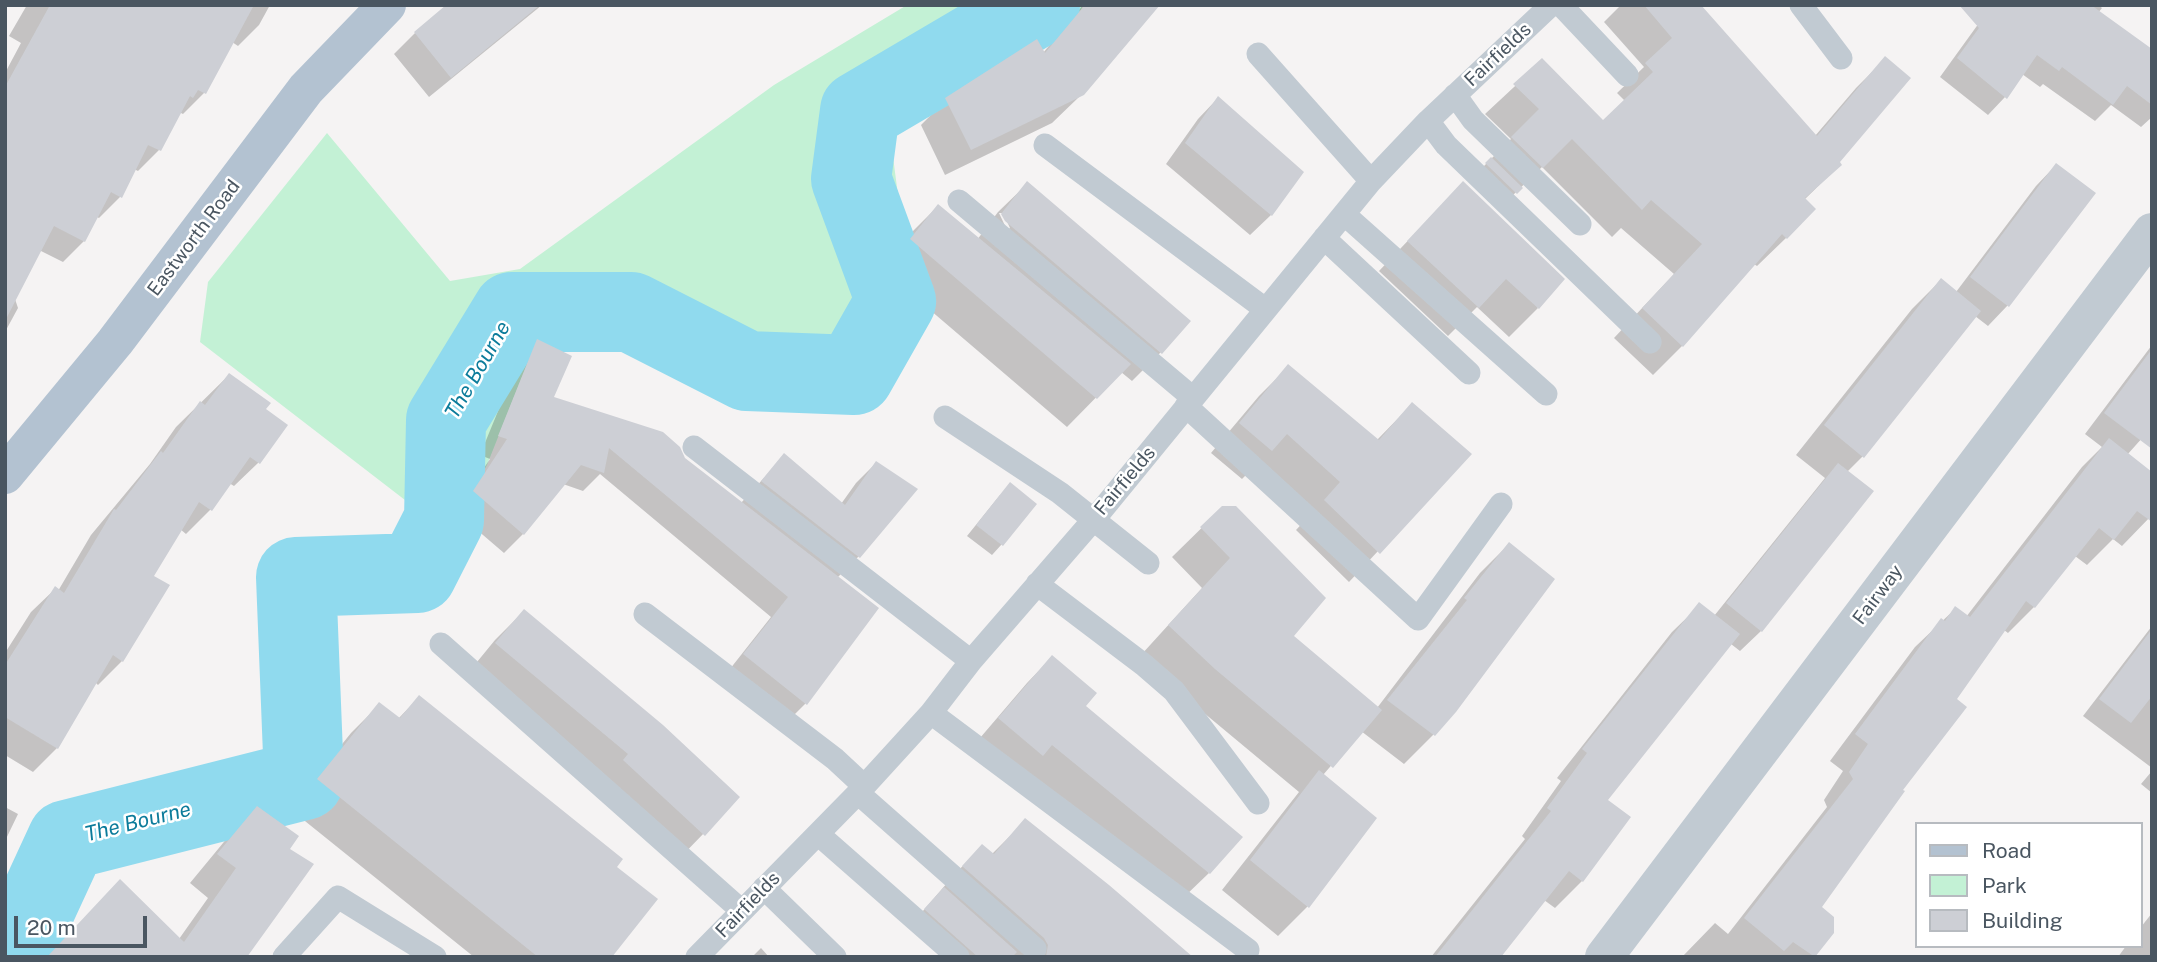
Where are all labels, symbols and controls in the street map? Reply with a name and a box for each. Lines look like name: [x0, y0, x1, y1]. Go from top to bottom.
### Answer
street label: Fairfields: [1460, 18, 1536, 92]
street label: Eastworth Road: [143, 175, 245, 301]
water label: The Bourne: [440, 317, 516, 423]
street label: Fairfields: [1090, 442, 1160, 520]
street label: Fairway: [1848, 561, 1908, 629]
water label: The Bourne: [82, 797, 194, 847]
legend: [1916, 822, 2143, 948]
text: Road: [1982, 838, 2032, 863]
street label: Fairfields: [711, 867, 785, 943]
text: Park: [1982, 873, 2027, 898]
scale bar: [18, 902, 150, 946]
text: Building: [1982, 908, 2063, 933]
text: 20 m: [27, 915, 76, 940]

